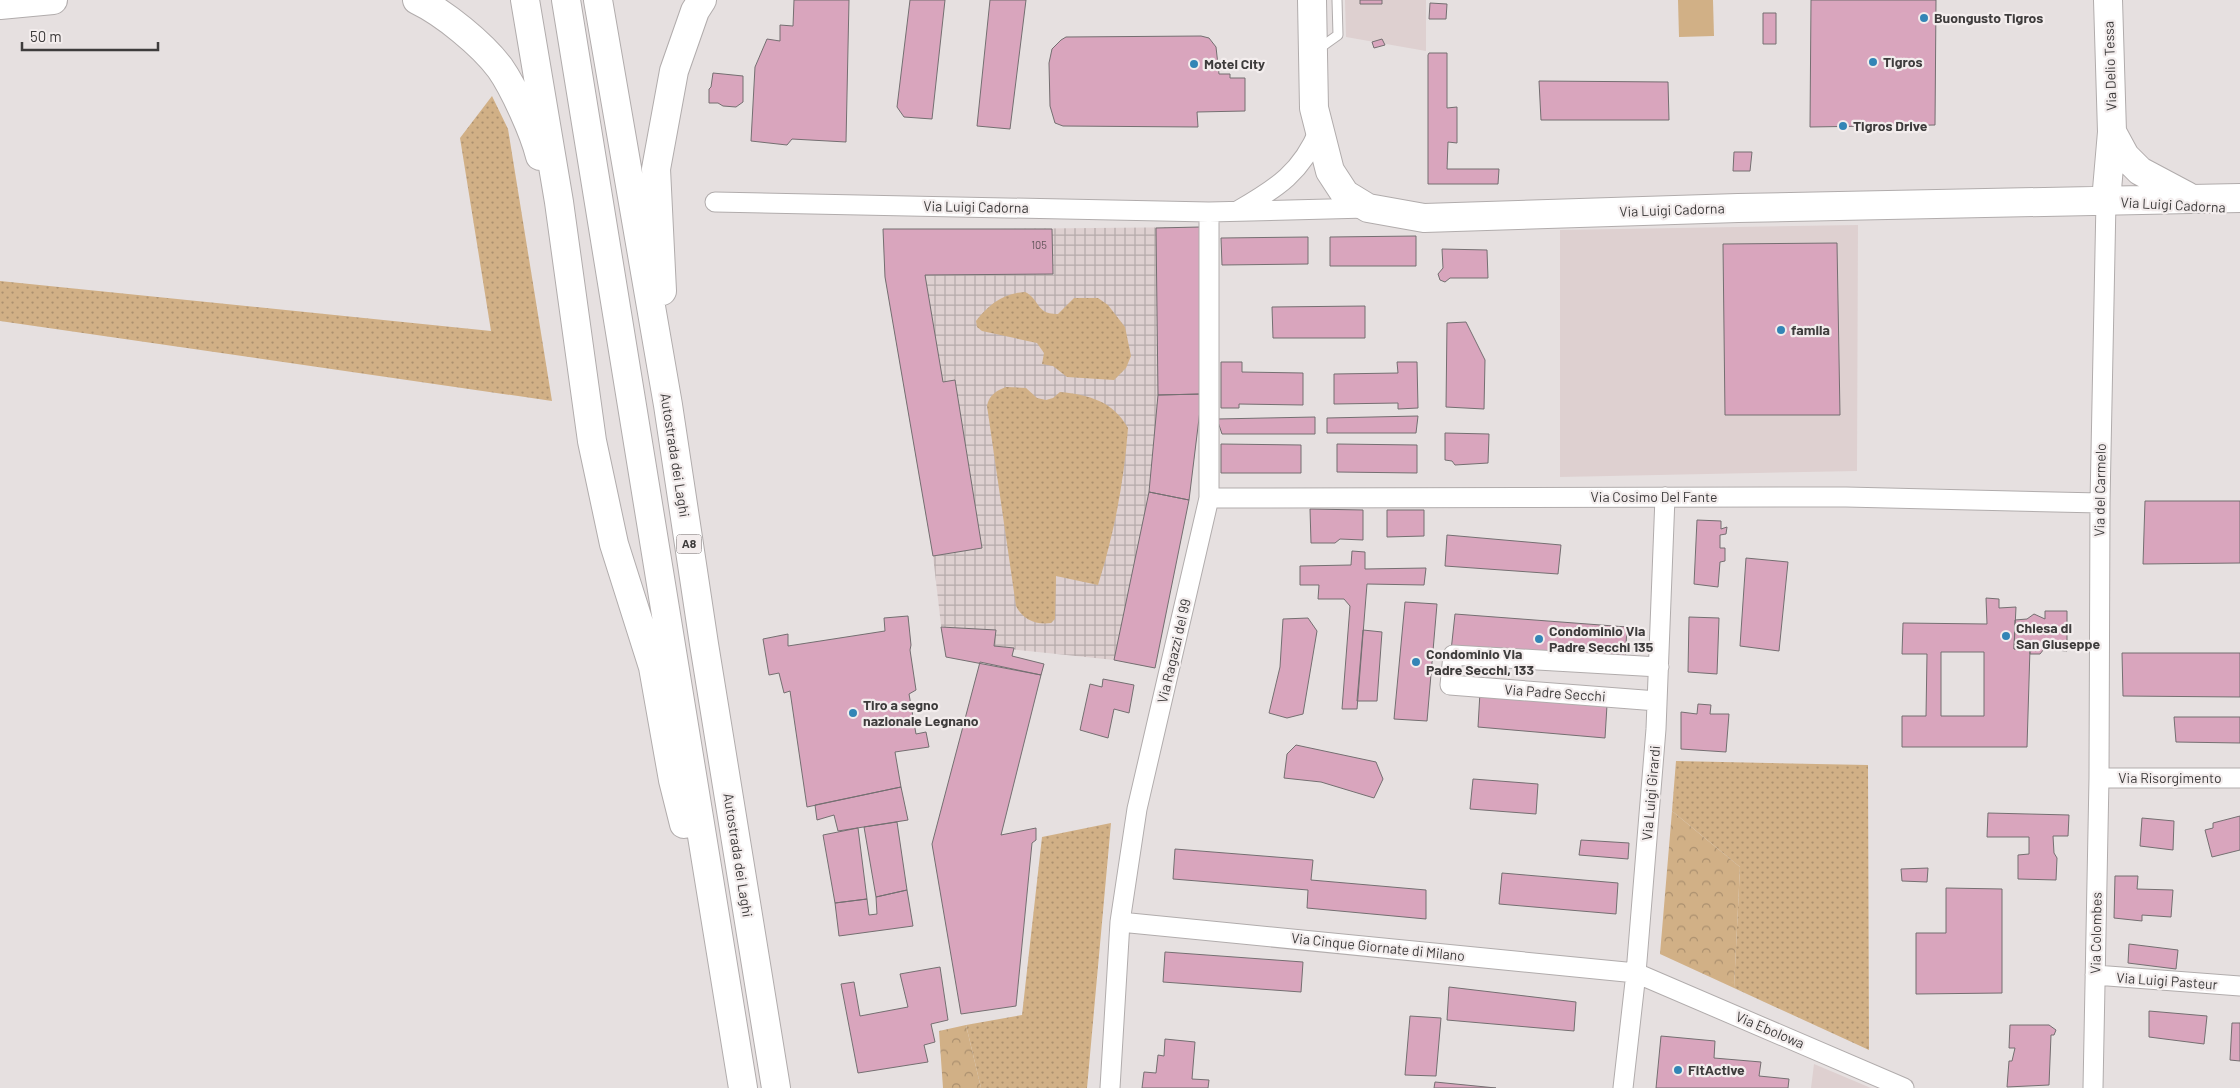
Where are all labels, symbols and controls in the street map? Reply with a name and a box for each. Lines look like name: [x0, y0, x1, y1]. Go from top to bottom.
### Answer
place label: Buongusto Tigros: [1934, 9, 2043, 26]
marker: Buongusto Tigros: [1918, 12, 1930, 24]
scale bar: [22, 20, 159, 52]
street label: Via Delio Tessa: [2099, 21, 2120, 111]
text: 50 m: [30, 27, 62, 45]
place label: Tigros: [1883, 53, 1922, 70]
place label: Motel City: [1204, 55, 1265, 72]
marker: Tigros: [1867, 56, 1879, 68]
marker: Motel City: [1188, 58, 1200, 70]
place label: Tigros Drive: [1853, 117, 1928, 134]
marker: Tigros Drive: [1837, 120, 1849, 132]
street label: Via Luigi Cadorna: [2120, 193, 2226, 216]
street label: Via Luigi Cadorna: [923, 197, 1029, 216]
street label: Via Luigi Cadorna: [1619, 199, 1725, 220]
house number: 105: [1031, 238, 1047, 251]
place label: famila: [1791, 321, 1830, 338]
marker: famila: [1775, 324, 1787, 336]
street label: Autostrada dei Laghi: [657, 392, 694, 518]
street label: Via del Carmelo: [2090, 443, 2109, 537]
street label: Via Cosimo Del Fante: [1591, 488, 1717, 505]
road number: A8: [676, 534, 702, 554]
street label: Via Ragazzi del 99: [1153, 597, 1194, 705]
place label: Chiesa di San Giuseppe: [2016, 619, 2100, 652]
place label: Condominio Via Padre Secchi 135: [1549, 622, 1654, 655]
marker: Chiesa di San Giuseppe: [2000, 630, 2012, 642]
marker: Condominio Via Padre Secchi 135: [1533, 633, 1545, 645]
place label: Condominio Via Padre Secchi, 133: [1426, 645, 1534, 678]
marker: Condominio Via Padre Secchi, 133: [1410, 656, 1422, 668]
street label: Via Padre Secchi: [1504, 680, 1606, 705]
place label: Tiro a segno nazionale Legnano: [863, 696, 979, 729]
marker: Tiro a segno nazionale Legnano: [847, 707, 859, 719]
street label: Via Luigi Girardi: [1638, 745, 1663, 841]
street label: Via Risorgimento: [2118, 769, 2222, 786]
street label: Autostrada dei Laghi: [720, 792, 757, 918]
street label: Via Colombes: [2086, 892, 2105, 974]
street label: Via Cinque Giornate di Milano: [1290, 929, 1466, 964]
street label: Via Luigi Pasteur: [2116, 968, 2218, 993]
street label: Via Ebolowa: [1733, 1007, 1807, 1052]
place label: FitActive: [1688, 1061, 1745, 1078]
marker: FitActive: [1672, 1064, 1684, 1076]

